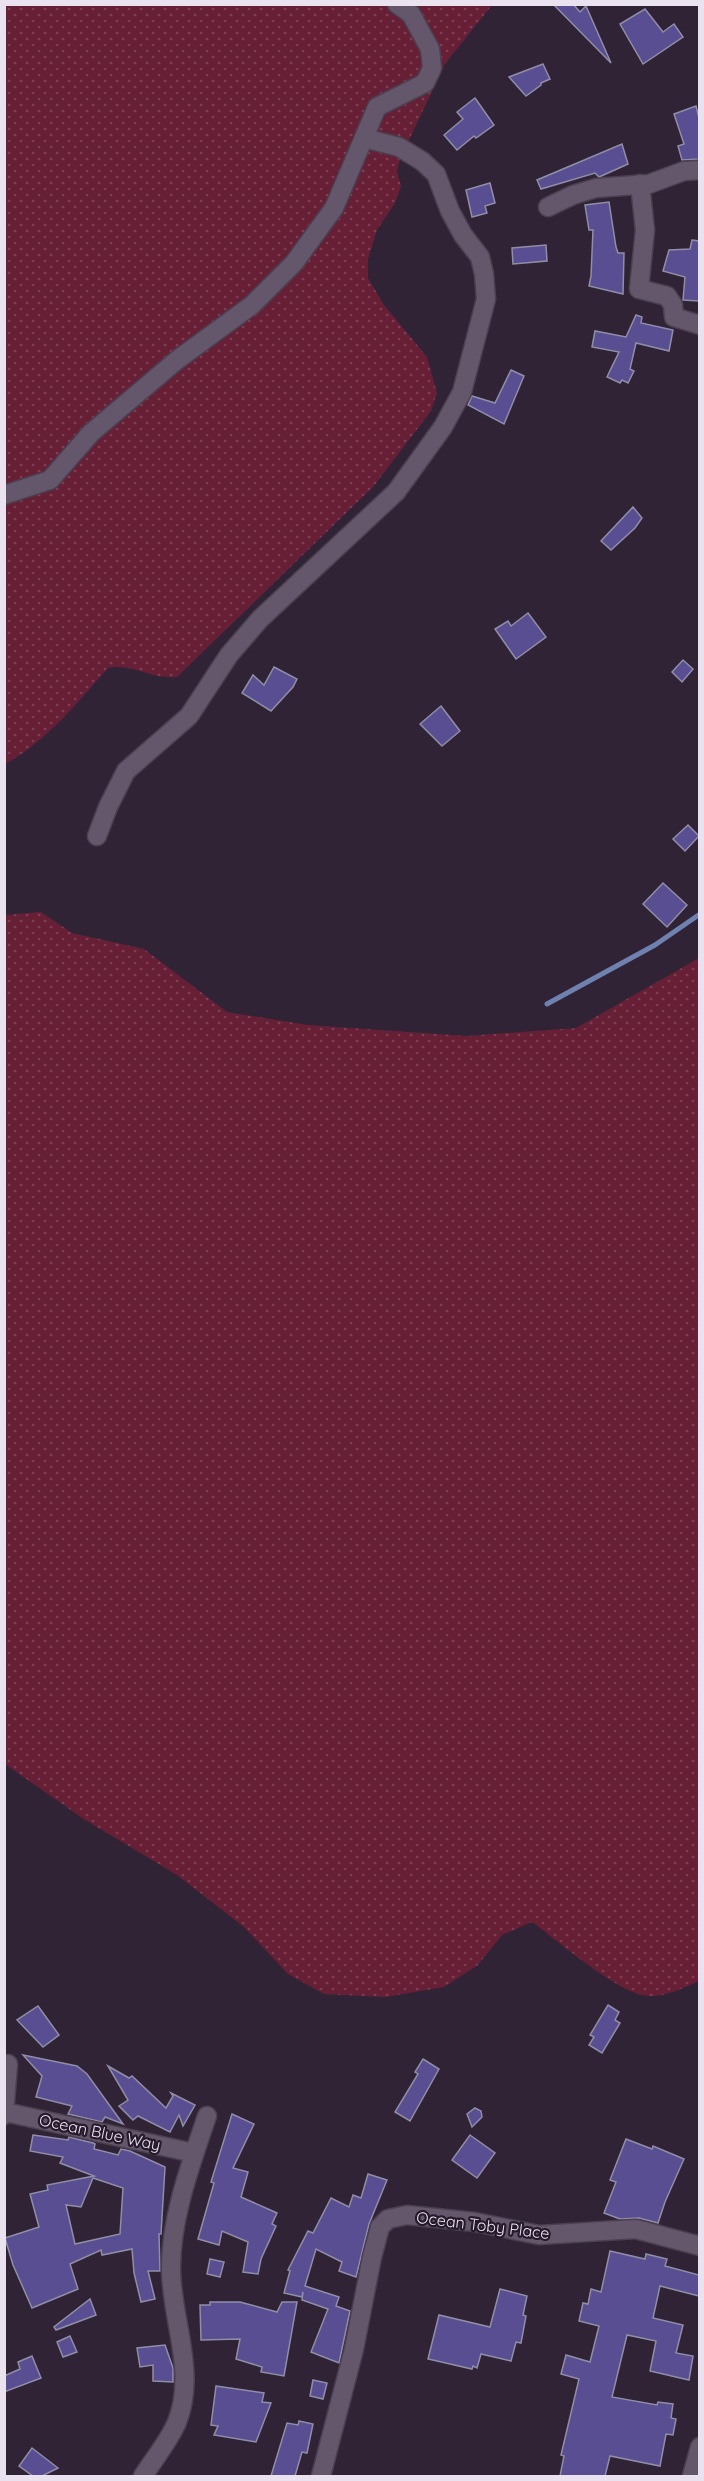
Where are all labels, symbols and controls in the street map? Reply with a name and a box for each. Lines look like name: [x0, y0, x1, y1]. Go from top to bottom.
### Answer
street label: Ocean Blue Way: [37, 2109, 163, 2155]
street label: Ocean Toby Place: [415, 2207, 551, 2243]

